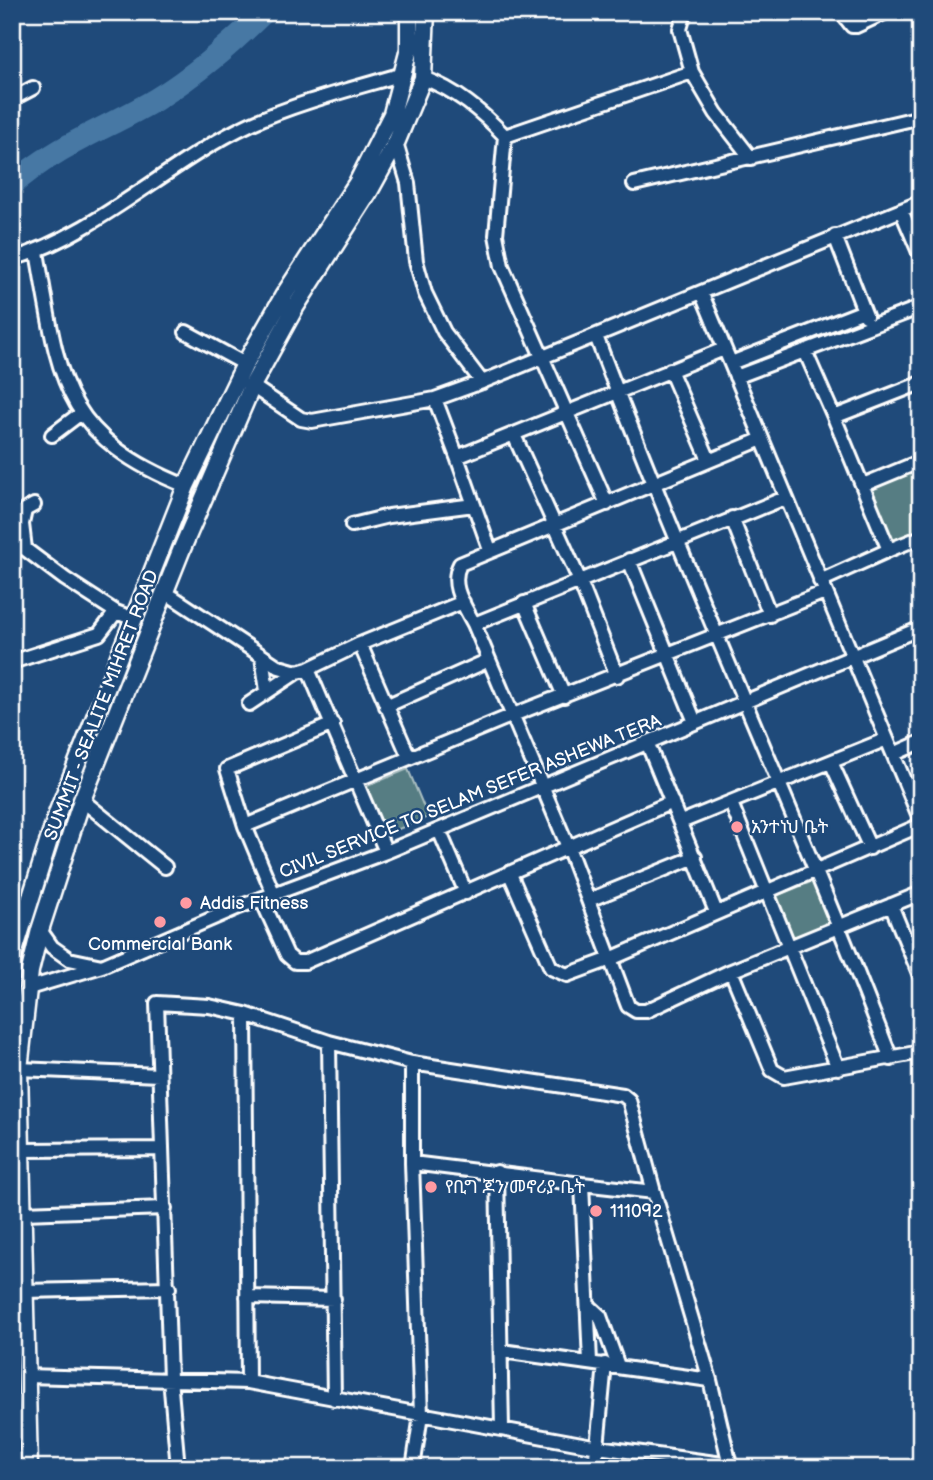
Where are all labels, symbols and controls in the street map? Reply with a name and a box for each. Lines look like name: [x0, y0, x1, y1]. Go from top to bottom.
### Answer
street label: SUMMIT - SEALITE MIHRET ROAD: [40, 567, 163, 843]
street label: CIVIL SERVICE TO SELAM SEFER ASHEWA TERA: [276, 710, 664, 883]
place label: አንተነህ ቤት: [751, 817, 829, 838]
marker: አንተነህ ቤት: [729, 819, 745, 835]
place label: Addis Fitness: [200, 893, 308, 914]
marker: Addis Fitness: [178, 895, 194, 911]
marker: Commercial Bank: [152, 914, 168, 930]
place label: Commercial Bank: [88, 934, 232, 955]
place label: የቢግ ጆን መኖሪያ ቤት: [445, 1177, 585, 1198]
marker: የቢግ ጆን መኖሪያ ቤት: [423, 1179, 439, 1195]
place label: 111092: [610, 1201, 663, 1222]
marker: 111092: [588, 1203, 604, 1219]

